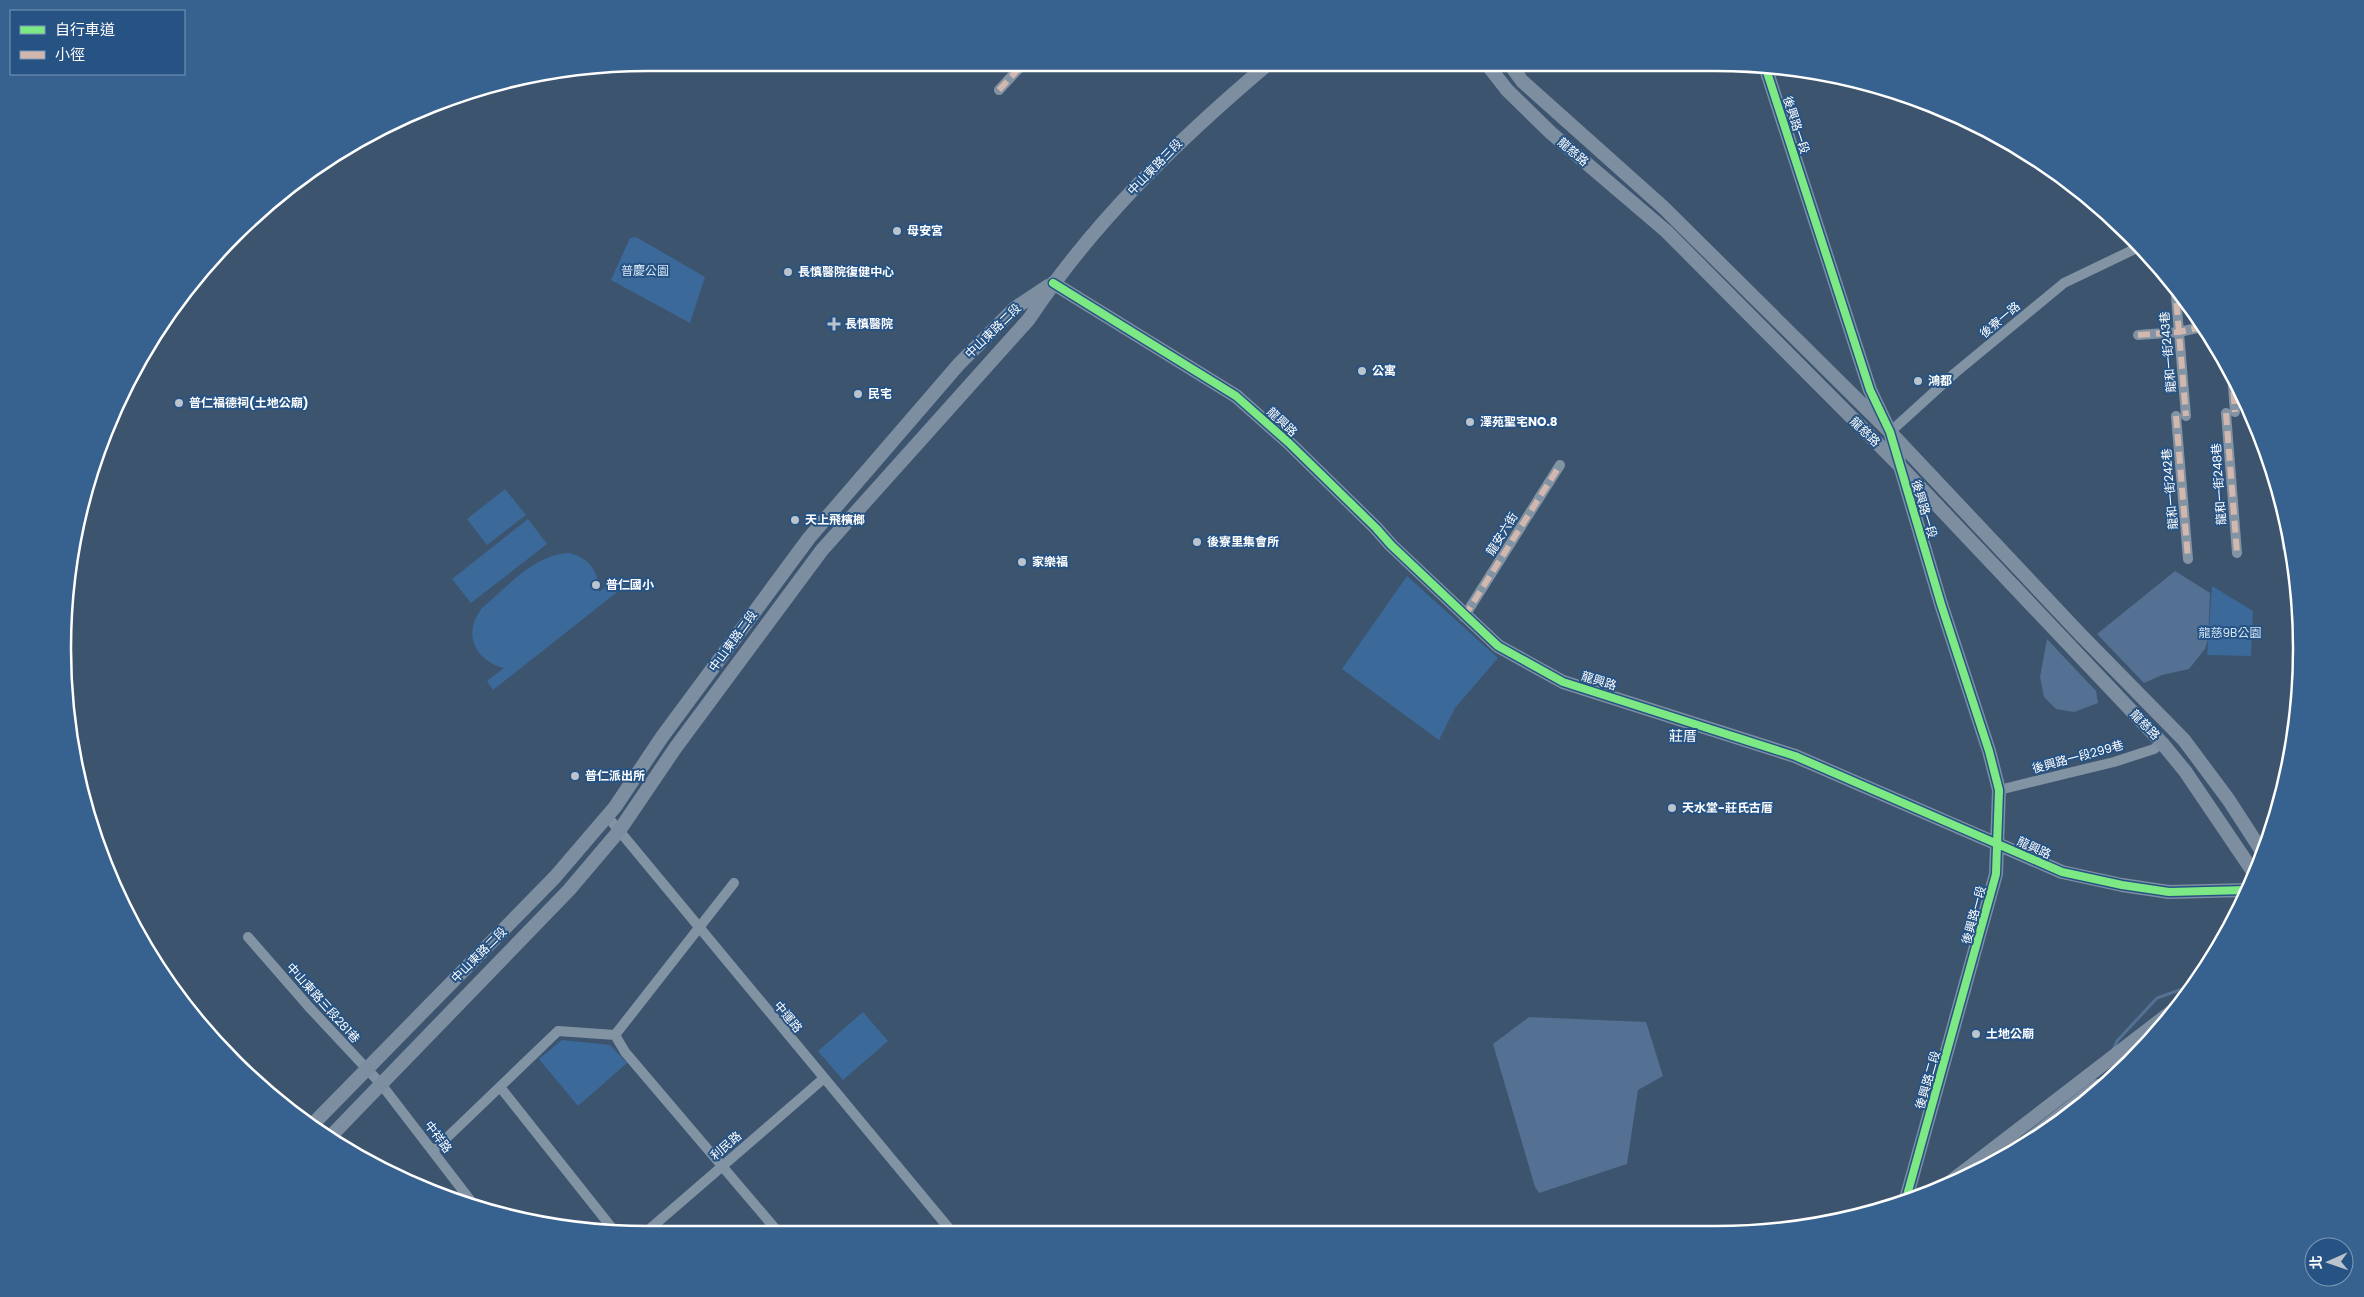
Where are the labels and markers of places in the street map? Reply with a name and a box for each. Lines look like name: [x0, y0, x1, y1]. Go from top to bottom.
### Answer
place label: 母安宮: [907, 222, 943, 239]
marker: 母安宮: [891, 225, 903, 237]
place label: 長慎醫院復健中心: [798, 263, 894, 280]
marker: 長慎醫院復健中心: [782, 266, 794, 278]
place label: 長慎醫院: [845, 315, 893, 332]
marker: 長慎醫院: [827, 317, 841, 331]
place label: 公寓: [1372, 362, 1396, 379]
marker: 公寓: [1356, 365, 1368, 377]
place label: 鴻都: [1928, 372, 1952, 389]
marker: 鴻都: [1912, 375, 1924, 387]
place label: 民宅: [868, 385, 892, 402]
marker: 民宅: [852, 388, 864, 400]
place label: 普仁福德祠(土地公廟): [189, 394, 308, 411]
marker: 普仁福德祠(土地公廟): [173, 397, 185, 409]
place label: 澤苑聖宅NO.8: [1480, 413, 1558, 430]
marker: 澤苑聖宅NO.8: [1464, 416, 1476, 428]
place label: 天上飛檳榔: [805, 511, 865, 528]
marker: 天上飛檳榔: [789, 514, 801, 526]
place label: 後寮里集會所: [1207, 533, 1279, 550]
marker: 後寮里集會所: [1191, 536, 1203, 548]
place label: 家樂福: [1032, 553, 1068, 570]
marker: 家樂福: [1016, 556, 1028, 568]
place label: 普仁國小: [606, 576, 654, 593]
marker: 普仁國小: [590, 579, 602, 591]
place label: 普仁派出所: [585, 767, 645, 784]
marker: 普仁派出所: [569, 770, 581, 782]
place label: 天水堂-莊氏古厝: [1682, 799, 1773, 816]
marker: 天水堂-莊氏古厝: [1666, 802, 1678, 814]
place label: 土地公廟: [1986, 1025, 2034, 1042]
marker: 土地公廟: [1970, 1028, 1982, 1040]

